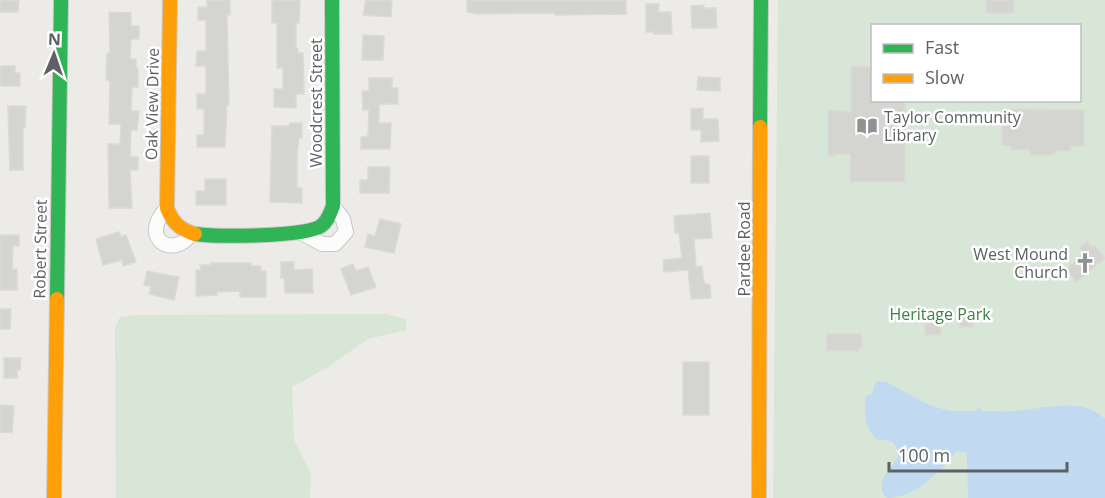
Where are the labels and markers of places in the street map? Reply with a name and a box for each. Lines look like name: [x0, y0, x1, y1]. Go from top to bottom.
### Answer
place label: Taylor Community Library: [884, 106, 1022, 146]
library icon: Taylor Community Library: [855, 114, 879, 138]
place label: West Mound Church: [973, 243, 1068, 283]
church icon: West Mound Church: [1073, 251, 1097, 275]

